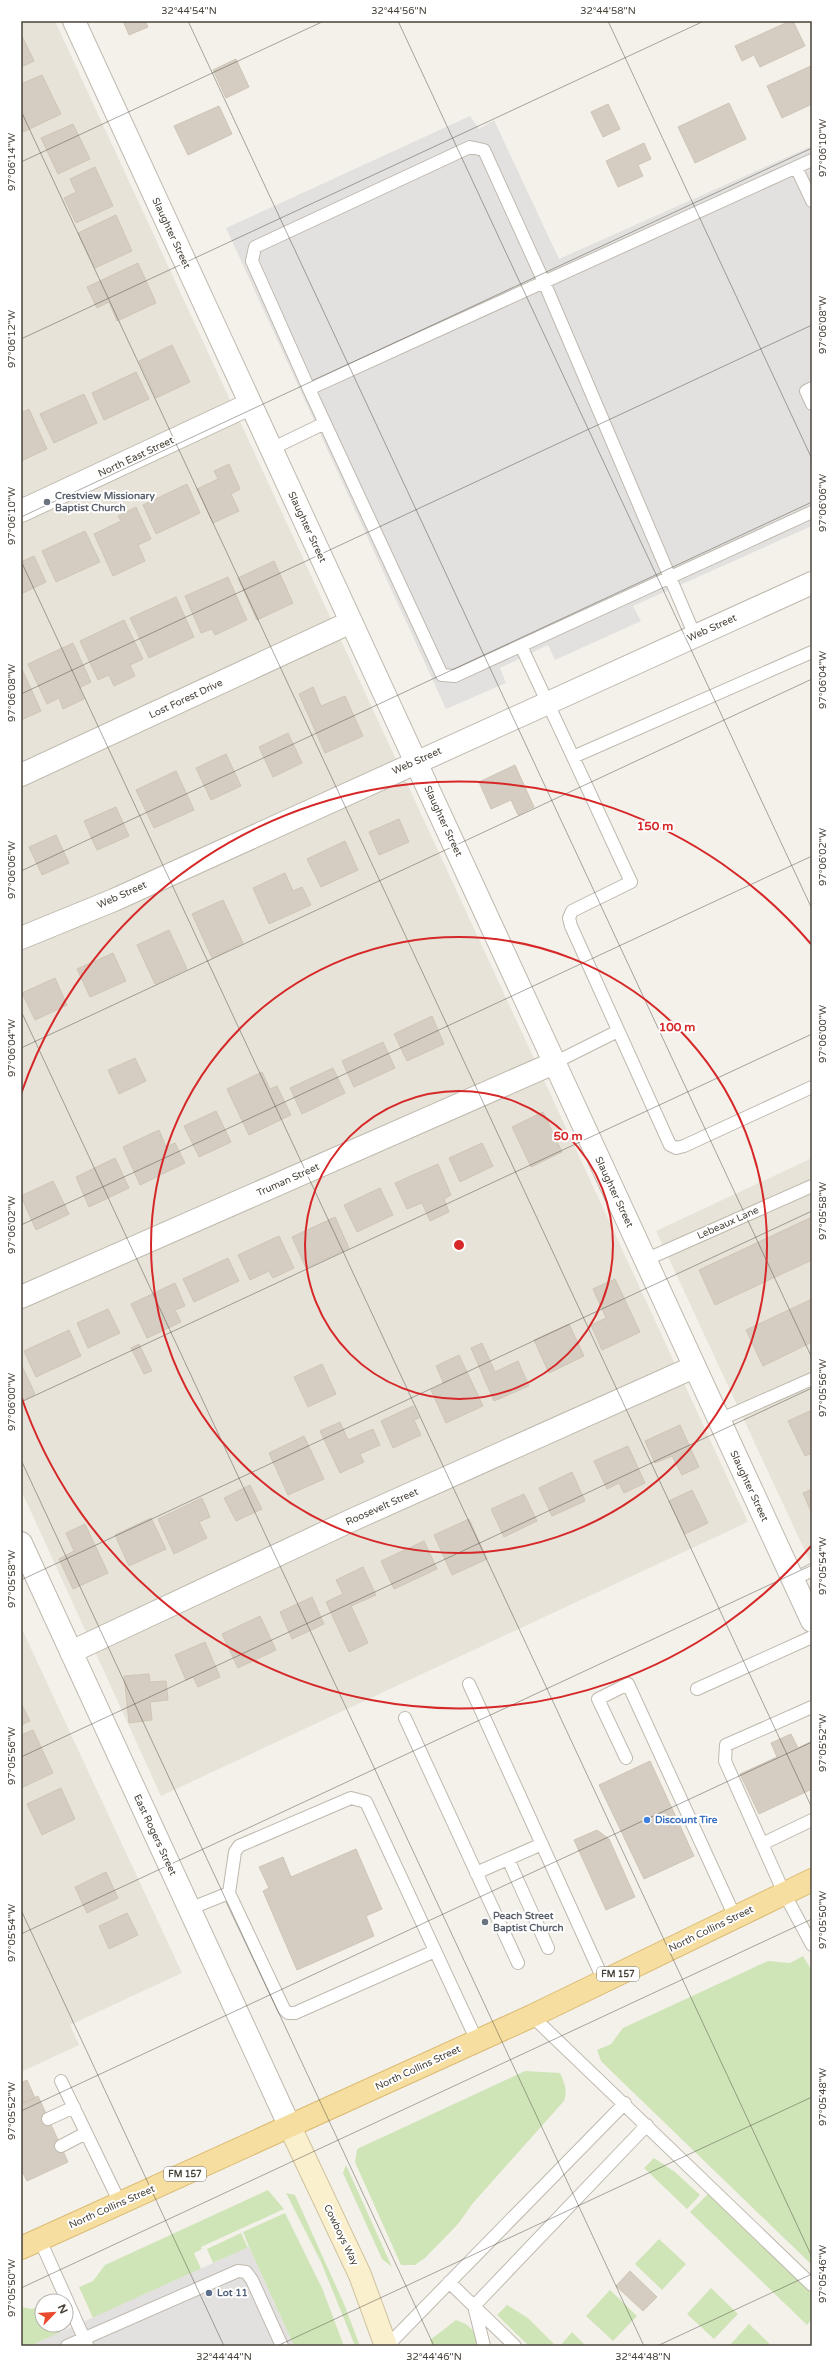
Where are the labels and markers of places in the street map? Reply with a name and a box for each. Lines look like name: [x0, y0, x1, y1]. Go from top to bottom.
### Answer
place label: Crestview Missionary Baptist Church: [55, 490, 155, 514]
marker: Crestview Missionary Baptist Church: [42, 497, 52, 507]
centre of rings: [452, 1238, 466, 1252]
place label: Discount Tire: [655, 1814, 718, 1826]
marker: Discount Tire: [642, 1815, 652, 1825]
place label: Peach Street Baptist Church: [493, 1910, 564, 1934]
marker: Peach Street Baptist Church: [480, 1917, 490, 1927]
place label: Lot 11: [217, 2287, 248, 2299]
marker: Lot 11: [204, 2288, 214, 2298]

